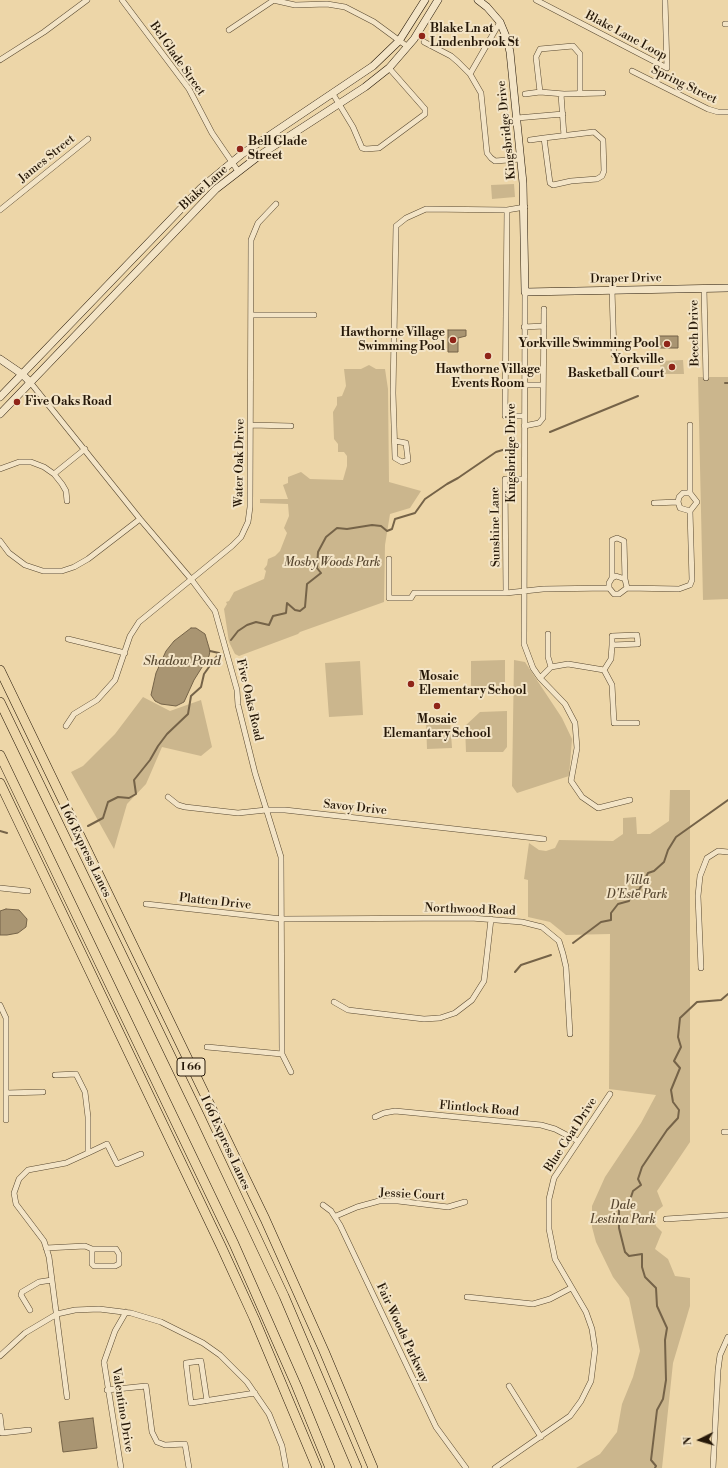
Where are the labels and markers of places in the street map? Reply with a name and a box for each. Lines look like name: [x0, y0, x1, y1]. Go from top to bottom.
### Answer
place label: Blake Ln at Lindenbrook St: [430, 22, 519, 50]
marker: Blake Ln at Lindenbrook St: [417, 31, 427, 41]
place label: Bell Glade Street: [248, 135, 307, 163]
marker: Bell Glade Street: [235, 144, 245, 154]
place label: Hawthorne Village Swimming Pool: [340, 326, 445, 354]
marker: Hawthorne Village Swimming Pool: [448, 335, 458, 345]
place label: Yorkville Swimming Pool: [518, 337, 659, 351]
marker: Yorkville Swimming Pool: [662, 339, 672, 349]
marker: Hawthorne Village Events Room: [483, 351, 493, 361]
place label: Yorkville Basketball Court: [568, 353, 664, 381]
marker: Yorkville Basketball Court: [667, 362, 677, 372]
place label: Hawthorne Village Events Room: [436, 363, 540, 391]
place label: Five Oaks Road: [25, 395, 112, 409]
marker: Five Oaks Road: [12, 397, 22, 407]
place label: Mosaic Elementary School: [419, 670, 526, 698]
marker: Mosaic Elementary School: [406, 679, 416, 689]
marker: Mosaic Elemantary School: [432, 701, 442, 711]
place label: Mosaic Elemantary School: [383, 713, 491, 741]

